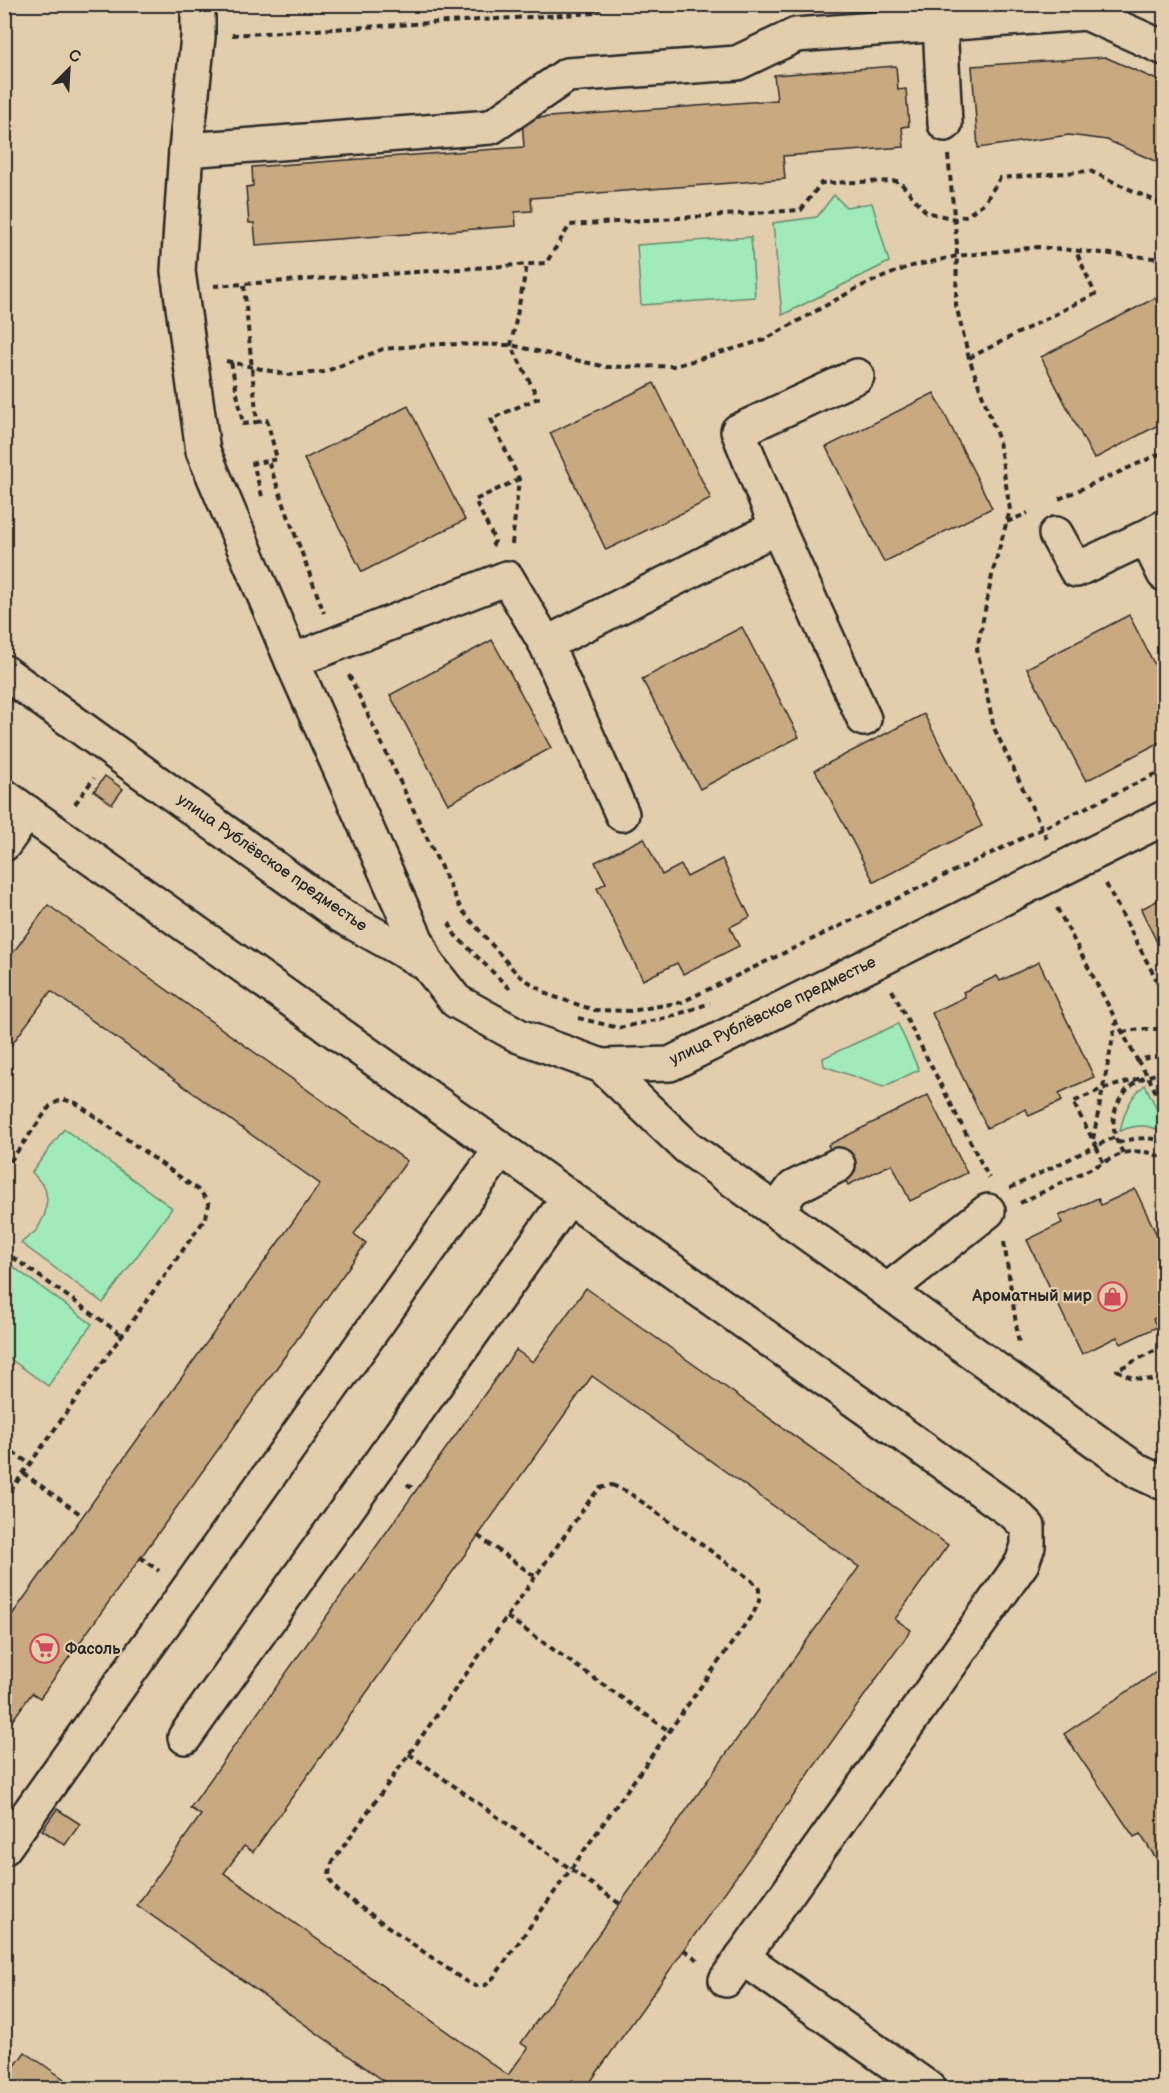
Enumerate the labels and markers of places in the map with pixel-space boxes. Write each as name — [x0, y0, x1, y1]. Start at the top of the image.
shop icon: Ароматный мир — [1097, 1280, 1129, 1312]
place label: Ароматный мир — [971, 1287, 1093, 1306]
supermarket icon: Фасоль — [28, 1633, 60, 1665]
place label: Фасоль — [65, 1640, 121, 1659]

